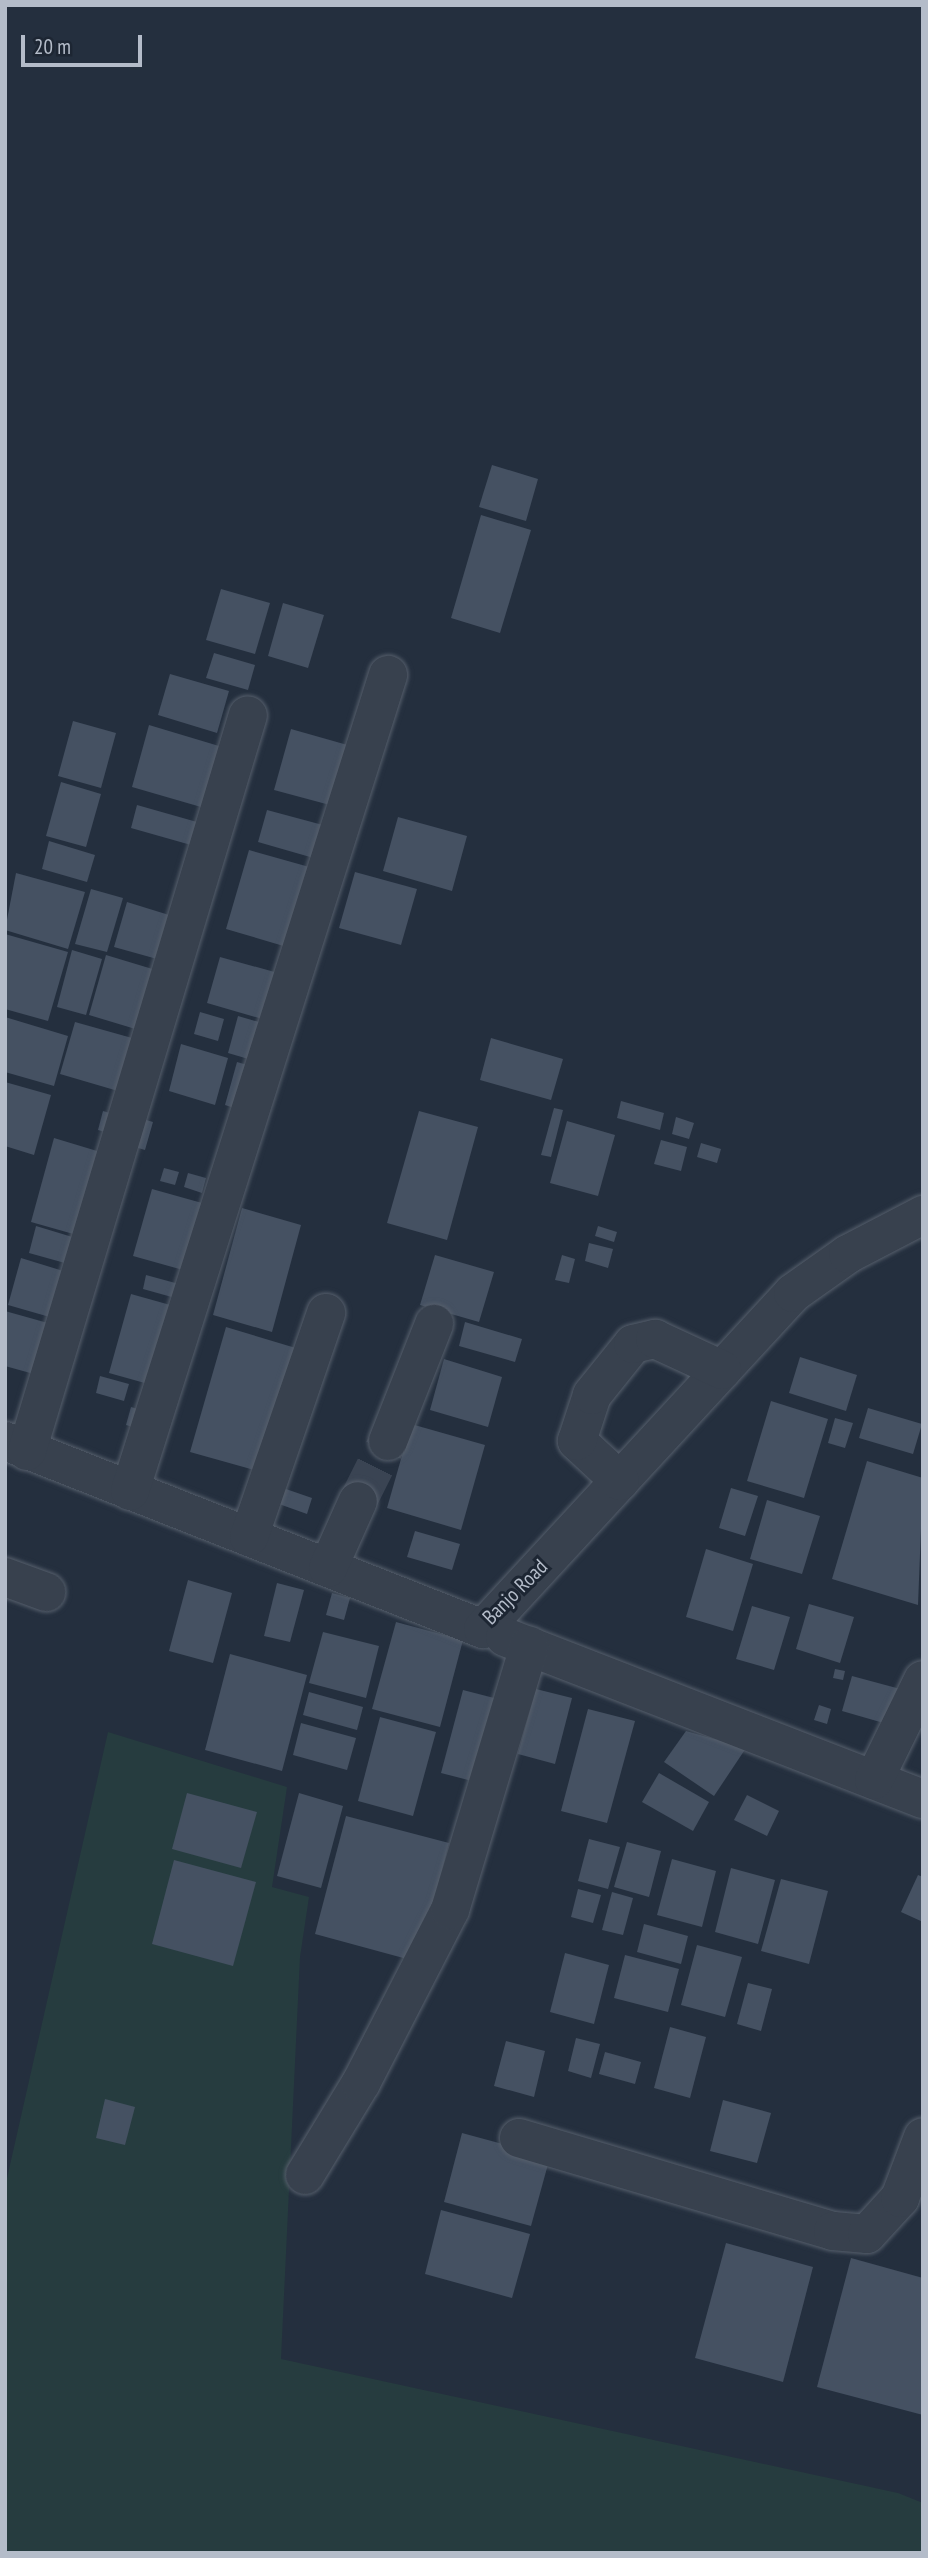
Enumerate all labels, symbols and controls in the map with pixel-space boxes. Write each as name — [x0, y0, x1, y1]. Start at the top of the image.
scale bar — [24, 21, 145, 65]
text: 20 m — [34, 33, 71, 60]
street label: Banjo Road — [477, 1554, 553, 1630]

